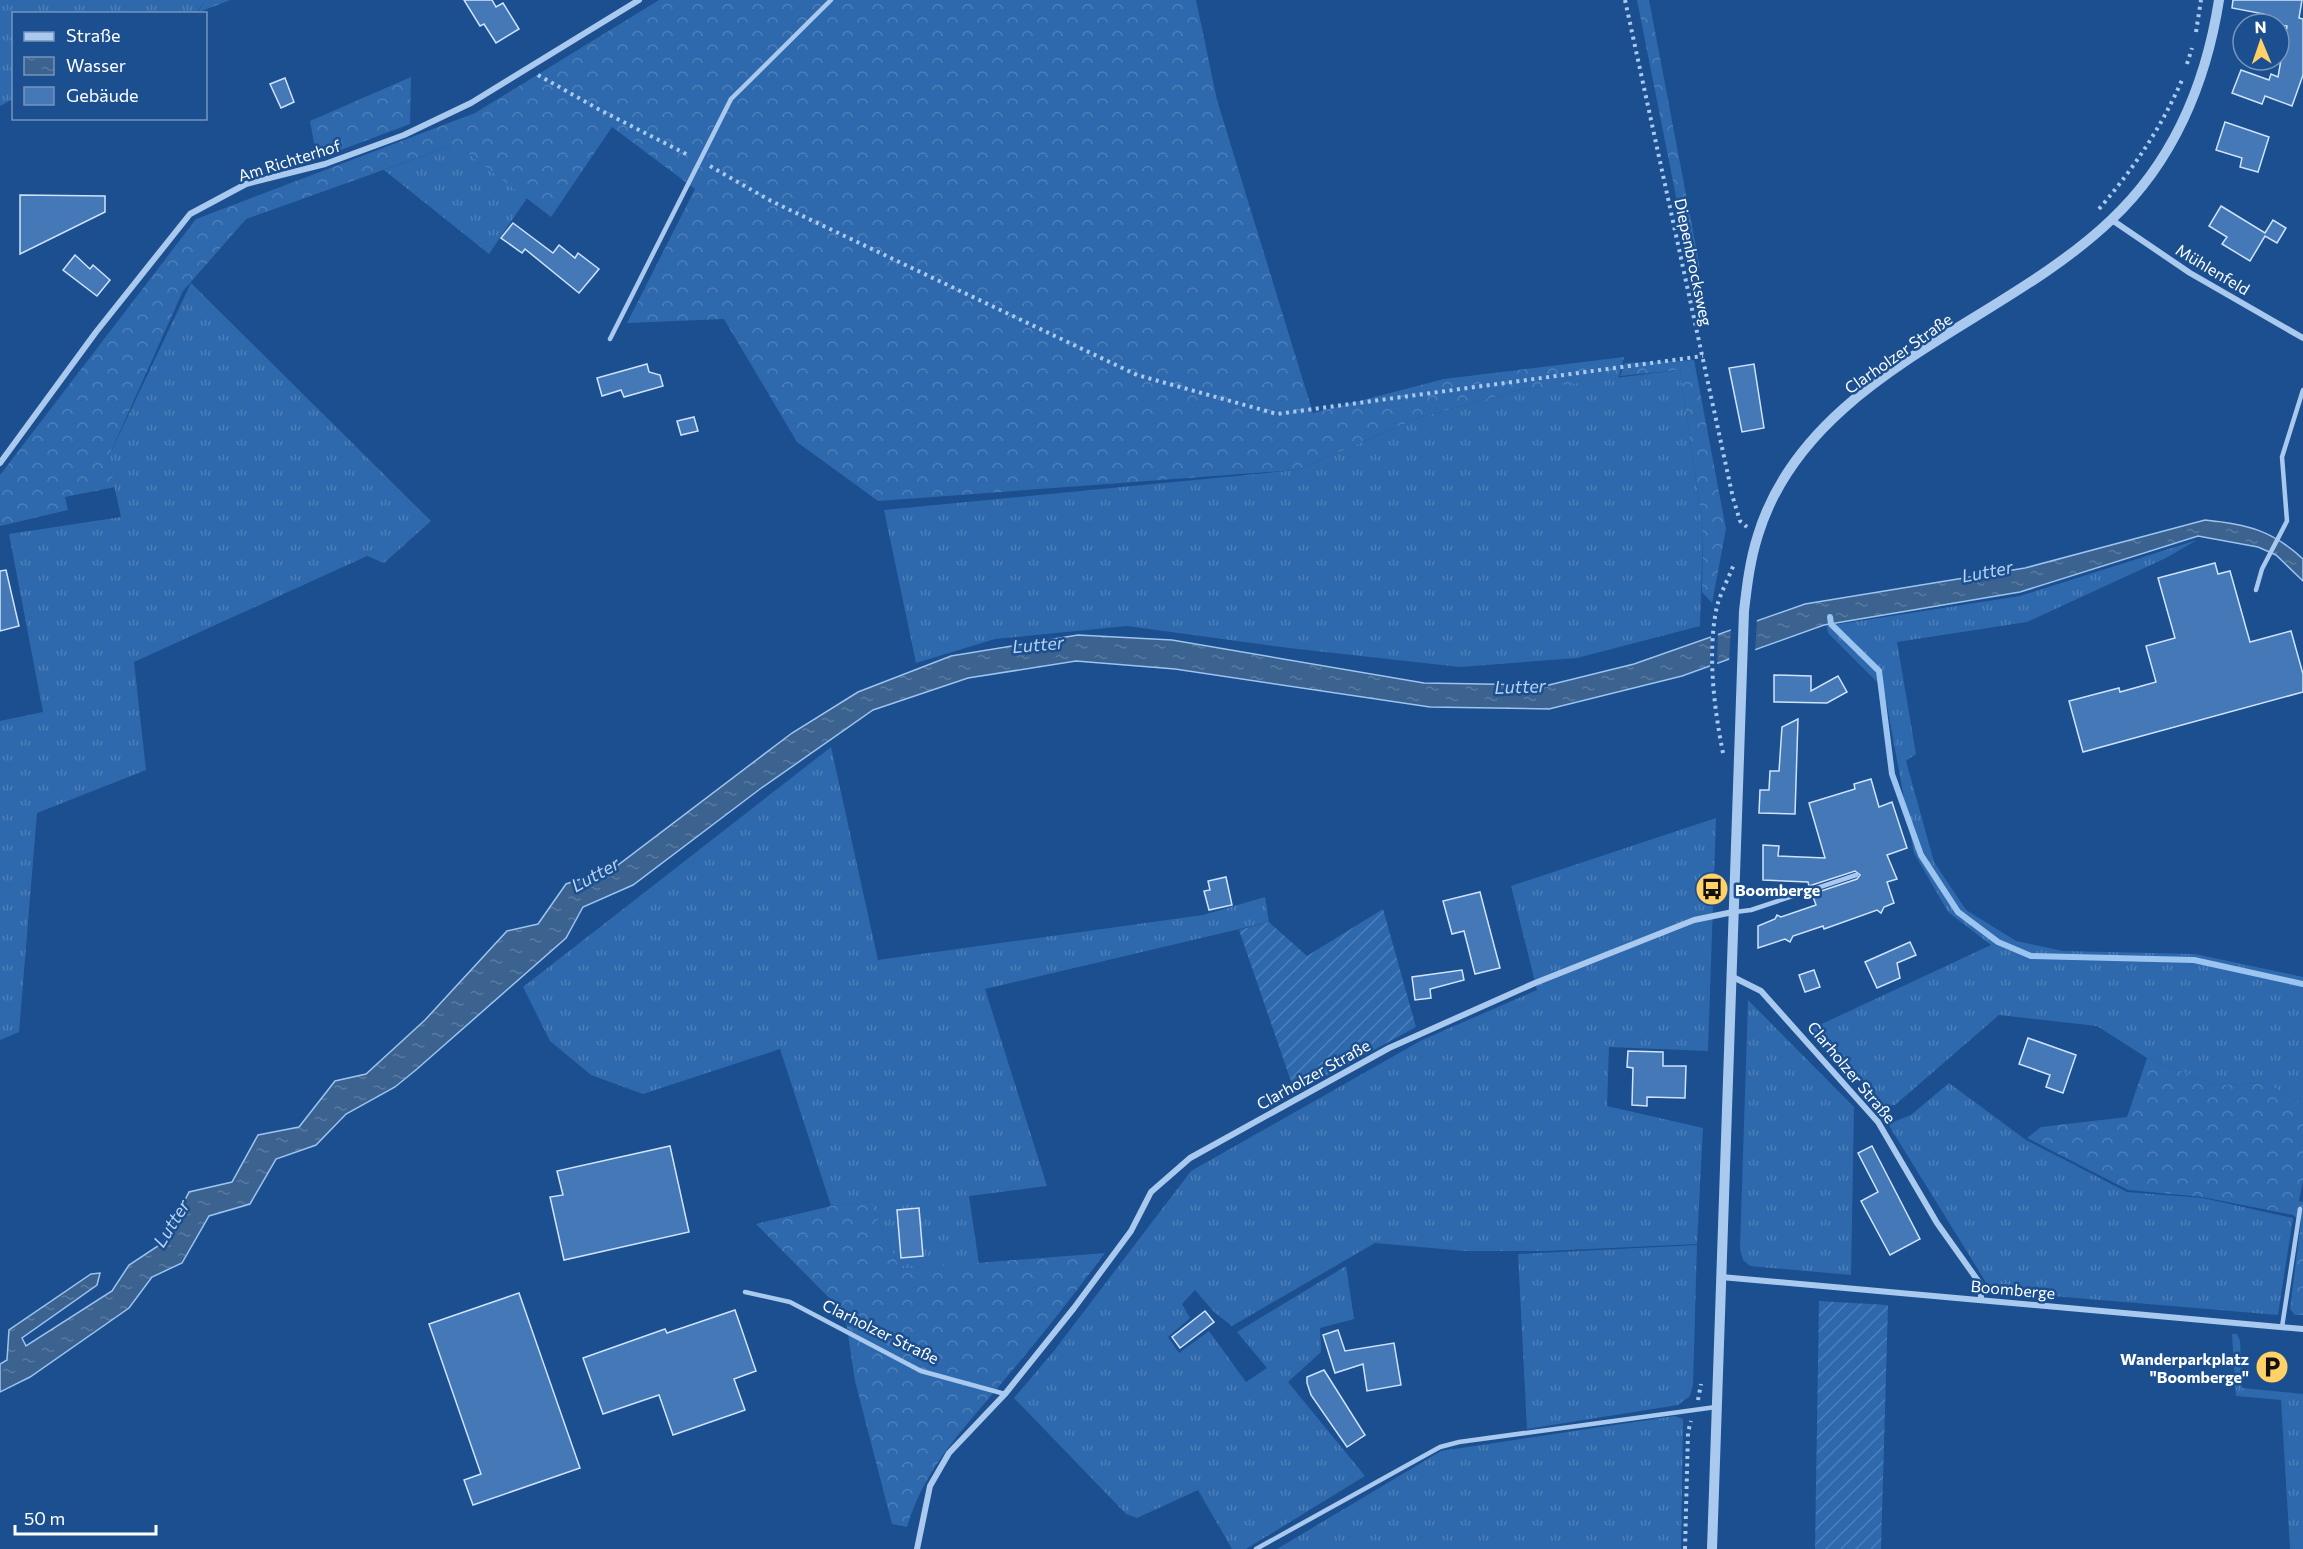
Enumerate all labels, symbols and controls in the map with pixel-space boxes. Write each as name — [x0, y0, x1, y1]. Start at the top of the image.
legend — [12, 12, 207, 120]
north arrow — [2231, 12, 2291, 72]
text: N — [2254, 17, 2267, 36]
text: Straße — [66, 24, 121, 46]
text: Wasser — [66, 54, 126, 76]
text: Gebäude — [66, 84, 139, 106]
street label: Am Richterhof — [235, 135, 343, 185]
street label: Diepenbrocksweg — [1671, 196, 1717, 328]
street label: Mühlenfeld — [2173, 240, 2253, 298]
street label: Clarholzer Straße — [1841, 309, 1955, 397]
water label: Lutter — [1960, 555, 2015, 587]
water label: Lutter — [1011, 631, 1065, 657]
water label: Lutter — [1494, 674, 1547, 698]
water label: Lutter — [567, 851, 624, 896]
bus stop icon: Boomberge — [1694, 871, 1730, 907]
place label: Boomberge — [1735, 880, 1820, 899]
street label: Clarholzer Straße — [1804, 1017, 1900, 1127]
street label: Clarholzer Straße — [1253, 1035, 1373, 1113]
water label: Lutter — [148, 1195, 194, 1251]
street label: Boomberge — [1970, 1276, 2056, 1302]
street label: Clarholzer Straße — [820, 1295, 942, 1367]
place label: Wanderparkplatz "Boomberge" — [2120, 1349, 2249, 1386]
parking icon: Wanderparkplatz "Boomberge" — [2254, 1349, 2290, 1385]
scale bar — [15, 1498, 156, 1536]
text: 50 m — [24, 1507, 65, 1529]

